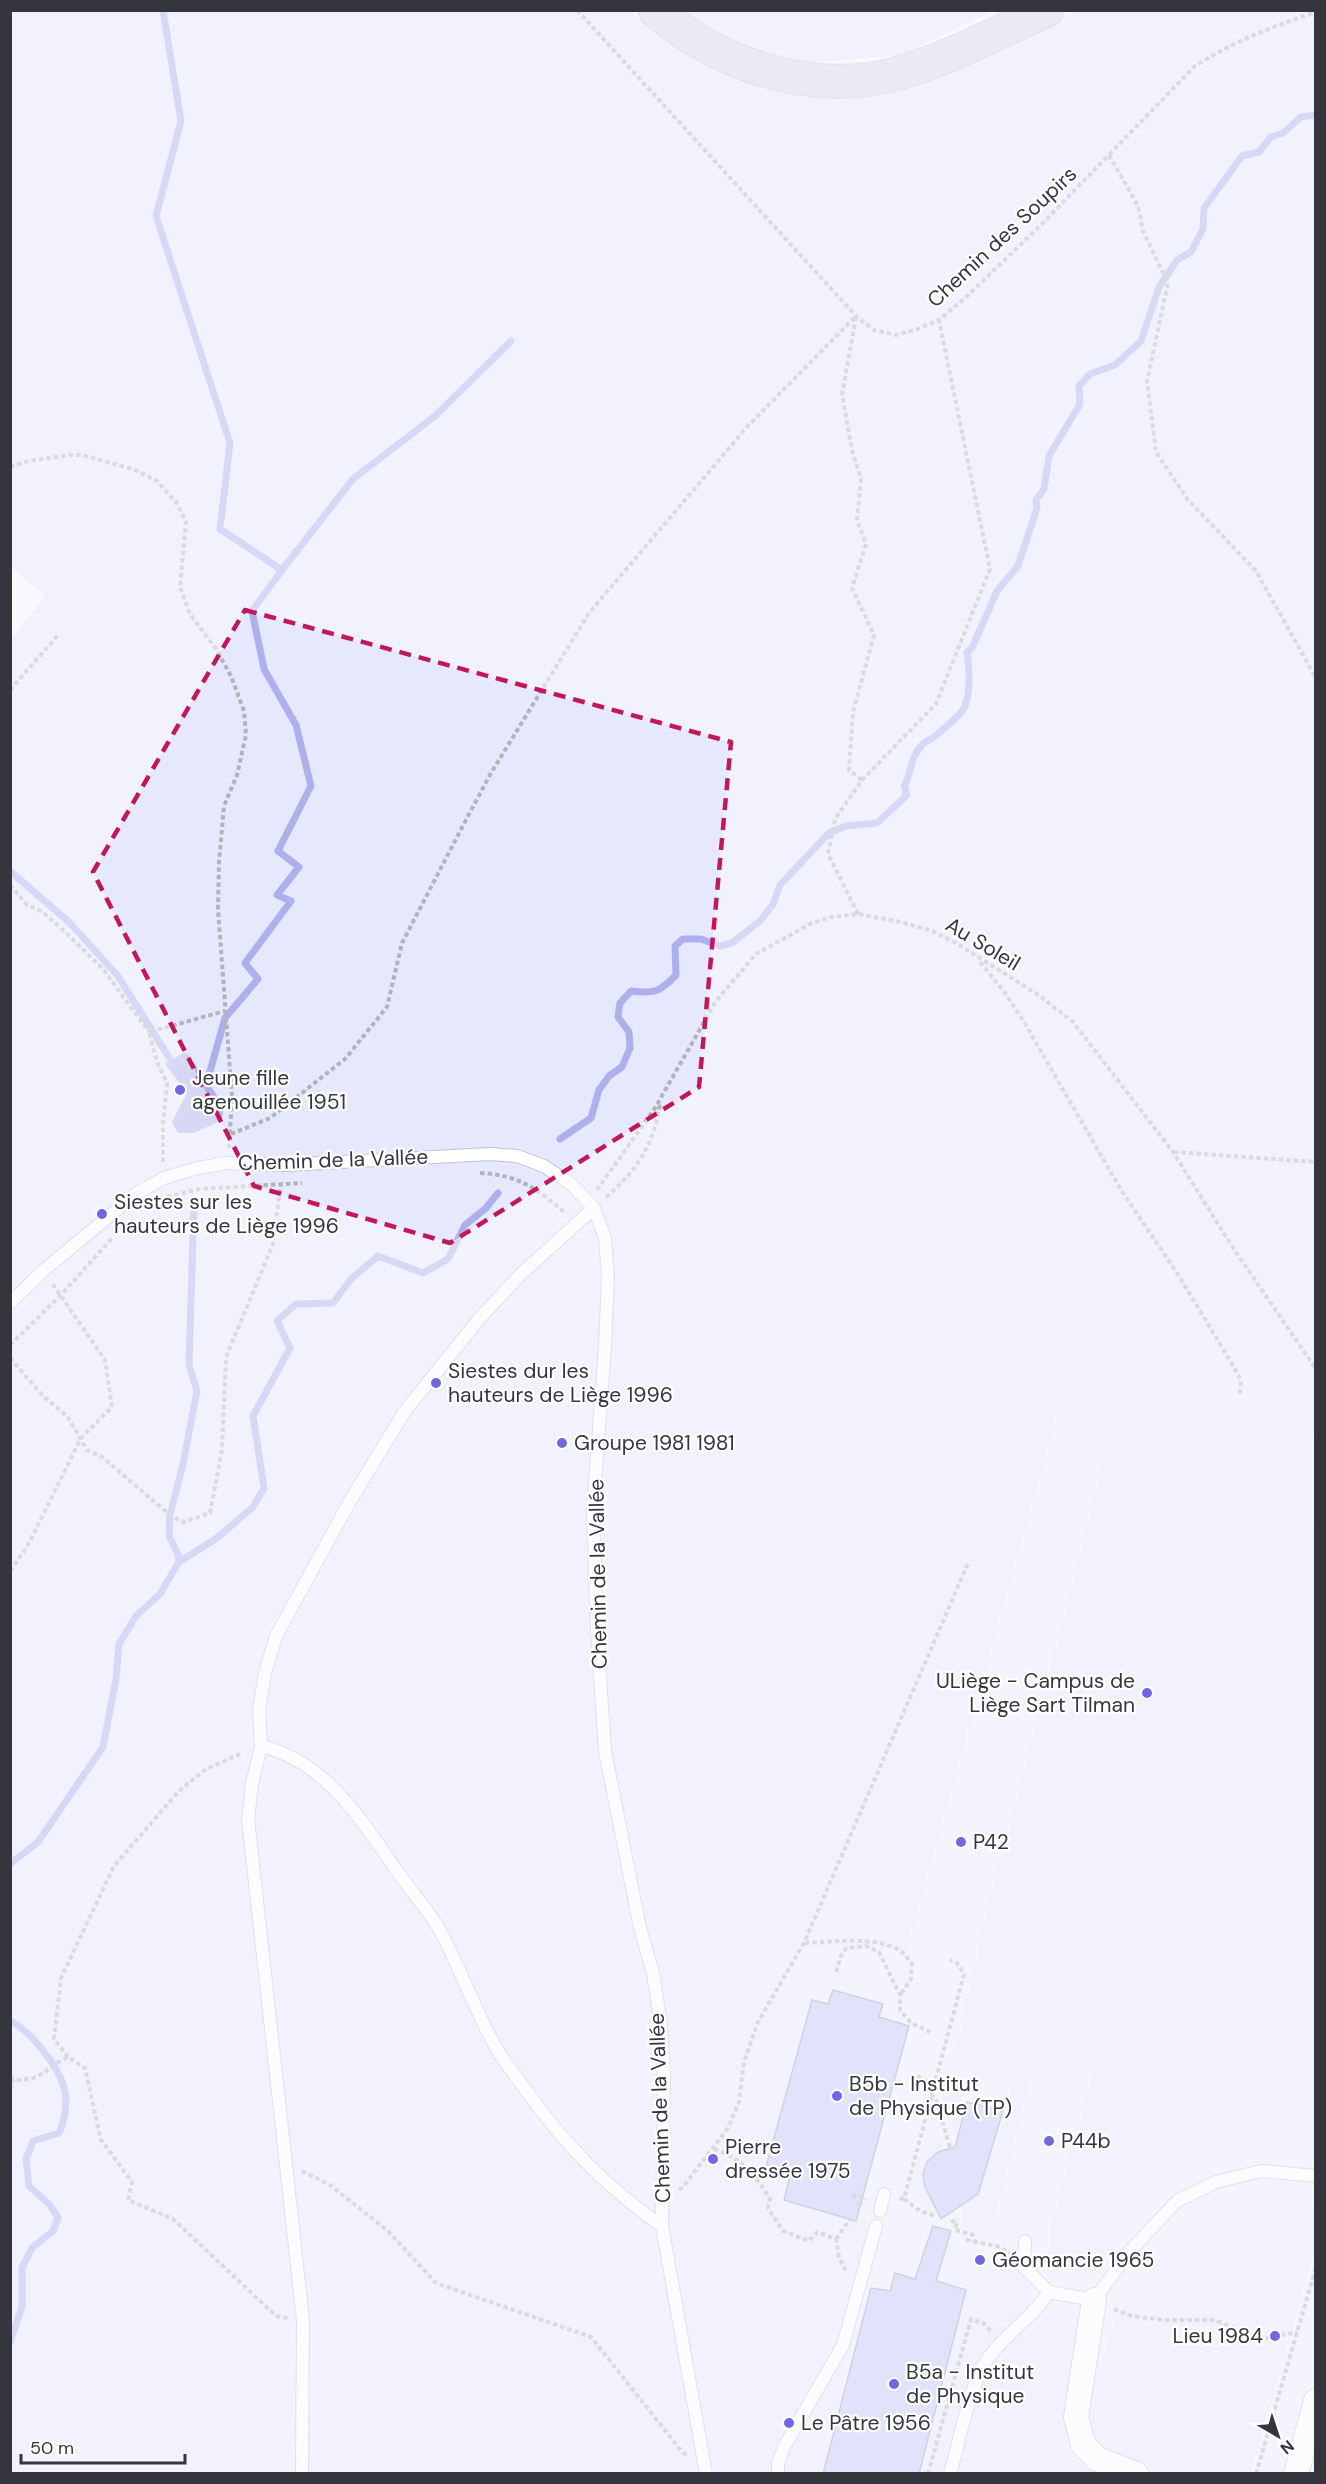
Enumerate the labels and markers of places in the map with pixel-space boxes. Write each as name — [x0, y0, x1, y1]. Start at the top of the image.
place label: Jeune fille agenouillée 1951 — [192, 1064, 346, 1116]
marker: Jeune fille agenouillée 1951 — [173, 1083, 187, 1097]
place label: Siestes sur les hauteurs de Liège 1996 — [114, 1188, 339, 1240]
marker: Siestes sur les hauteurs de Liège 1996 — [95, 1207, 109, 1221]
place label: Siestes dur les hauteurs de Liège 1996 — [448, 1357, 673, 1409]
marker: Siestes dur les hauteurs de Liège 1996 — [429, 1376, 443, 1390]
place label: Groupe 1981 1981 — [574, 1429, 735, 1457]
marker: Groupe 1981 1981 — [555, 1436, 569, 1450]
place label: ULiège - Campus de Liège Sart Tilman — [936, 1667, 1135, 1719]
marker: ULiège - Campus de Liège Sart Tilman — [1140, 1686, 1154, 1700]
place label: P42 — [973, 1828, 1009, 1856]
marker: P42 — [954, 1835, 968, 1849]
place label: B5b - Institut de Physique (TP) — [849, 2070, 1012, 2122]
marker: B5b - Institut de Physique (TP) — [830, 2089, 844, 2103]
place label: P44b — [1061, 2127, 1111, 2155]
place label: Pierre dressée 1975 — [725, 2133, 851, 2185]
marker: P44b — [1042, 2134, 1056, 2148]
marker: Pierre dressée 1975 — [706, 2152, 720, 2166]
place label: Géomancie 1965 — [992, 2246, 1154, 2274]
marker: Géomancie 1965 — [973, 2253, 987, 2267]
place label: Lieu 1984 — [1172, 2322, 1263, 2350]
marker: Lieu 1984 — [1268, 2329, 1282, 2343]
place label: B5a - Institut de Physique — [906, 2358, 1034, 2410]
marker: B5a - Institut de Physique — [887, 2377, 901, 2391]
place label: Le Pâtre 1956 — [801, 2409, 931, 2437]
marker: Le Pâtre 1956 — [782, 2416, 796, 2430]

